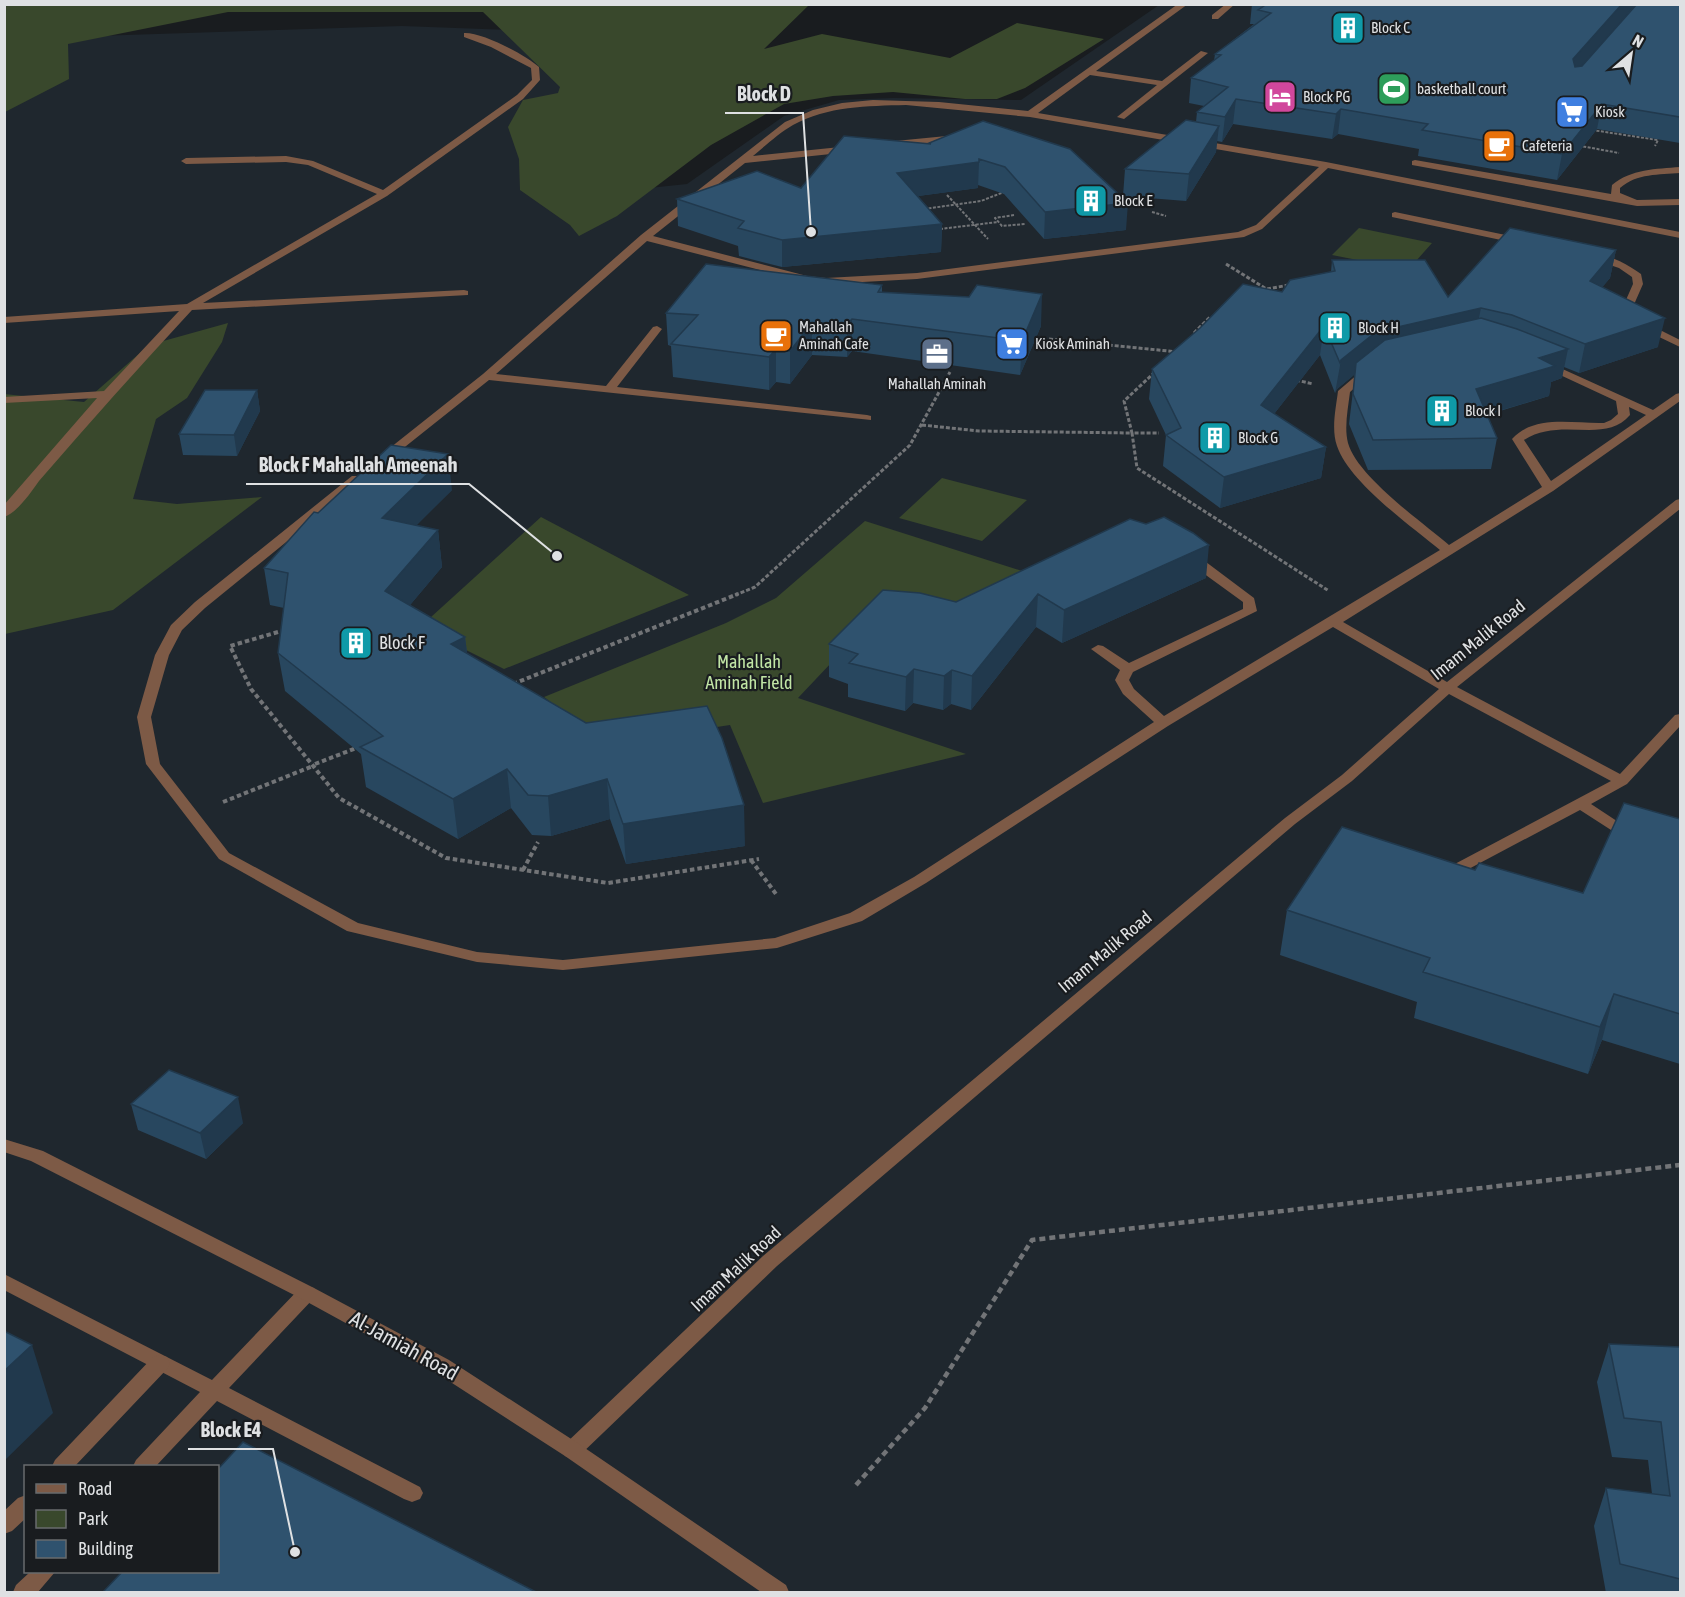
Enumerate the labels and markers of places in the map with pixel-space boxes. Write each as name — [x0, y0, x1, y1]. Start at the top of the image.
building icon: Block C — [1330, 10, 1366, 46]
place label: Block C — [1371, 19, 1410, 36]
sports icon: basketball court — [1376, 71, 1412, 107]
callout: Block D — [725, 75, 803, 113]
hotel icon: Block PG — [1262, 79, 1298, 115]
place label: basketball court — [1417, 80, 1506, 97]
place label: Block PG — [1303, 88, 1351, 105]
supermarket icon: Kiosk — [1554, 94, 1590, 130]
place label: Kiosk — [1595, 103, 1625, 120]
cafe icon: Cafeteria — [1481, 128, 1517, 164]
place label: Cafeteria — [1522, 137, 1573, 154]
building icon: Block E — [1073, 183, 1109, 219]
place label: Block E — [1114, 192, 1153, 209]
building icon: Block H — [1317, 310, 1353, 346]
cafe icon: Mahallah Aminah Cafe — [758, 318, 794, 354]
place label: Mahallah Aminah Cafe — [799, 318, 869, 352]
place label: Block H — [1358, 319, 1399, 336]
supermarket icon: Kiosk Aminah — [994, 326, 1030, 362]
place label: Kiosk Aminah — [1035, 335, 1110, 352]
office icon: Mahallah Aminah — [919, 336, 955, 372]
place label: Mahallah Aminah — [888, 375, 986, 392]
building icon: Block I — [1424, 393, 1460, 429]
place label: Block I — [1465, 402, 1501, 419]
building icon: Block G — [1197, 420, 1233, 456]
place label: Block G — [1238, 429, 1278, 446]
callout: Block F Mahallah Ameenah — [246, 446, 469, 484]
building icon: Block F — [338, 625, 374, 661]
place label: Block F — [379, 632, 426, 653]
callout: Block E4 — [188, 1411, 273, 1449]

